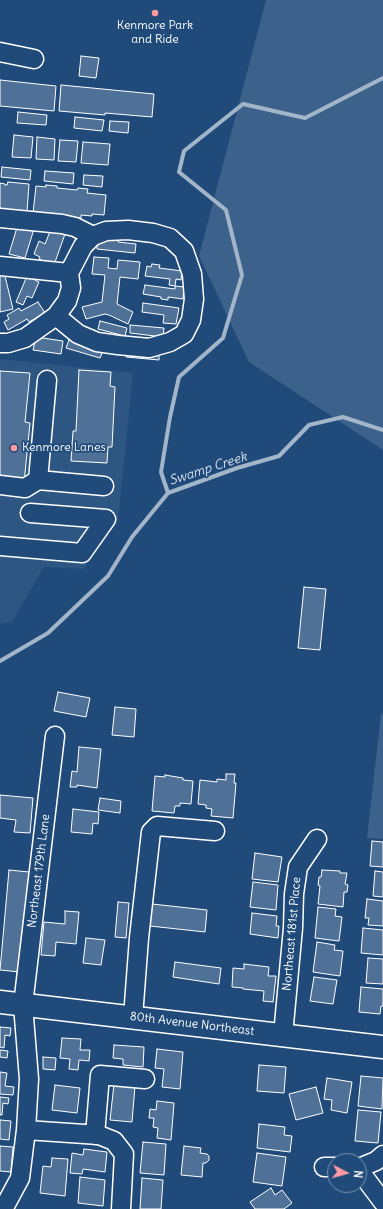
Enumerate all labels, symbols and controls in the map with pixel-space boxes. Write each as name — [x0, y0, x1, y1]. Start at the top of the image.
marker: Kenmore Park and Ride — [150, 8, 160, 18]
place label: Kenmore Park and Ride — [117, 19, 193, 47]
place label: Kenmore Lanes — [22, 441, 106, 455]
marker: Kenmore Lanes — [9, 443, 19, 453]
water label: Swamp Creek — [167, 449, 249, 489]
street label: Northeast 179th Lane — [25, 813, 53, 929]
street label: Northeast 181st Place — [280, 876, 304, 992]
street label: 80th Avenue Northeast — [129, 1009, 255, 1039]
north arrow — [327, 1153, 367, 1193]
text: N — [351, 1170, 365, 1179]

